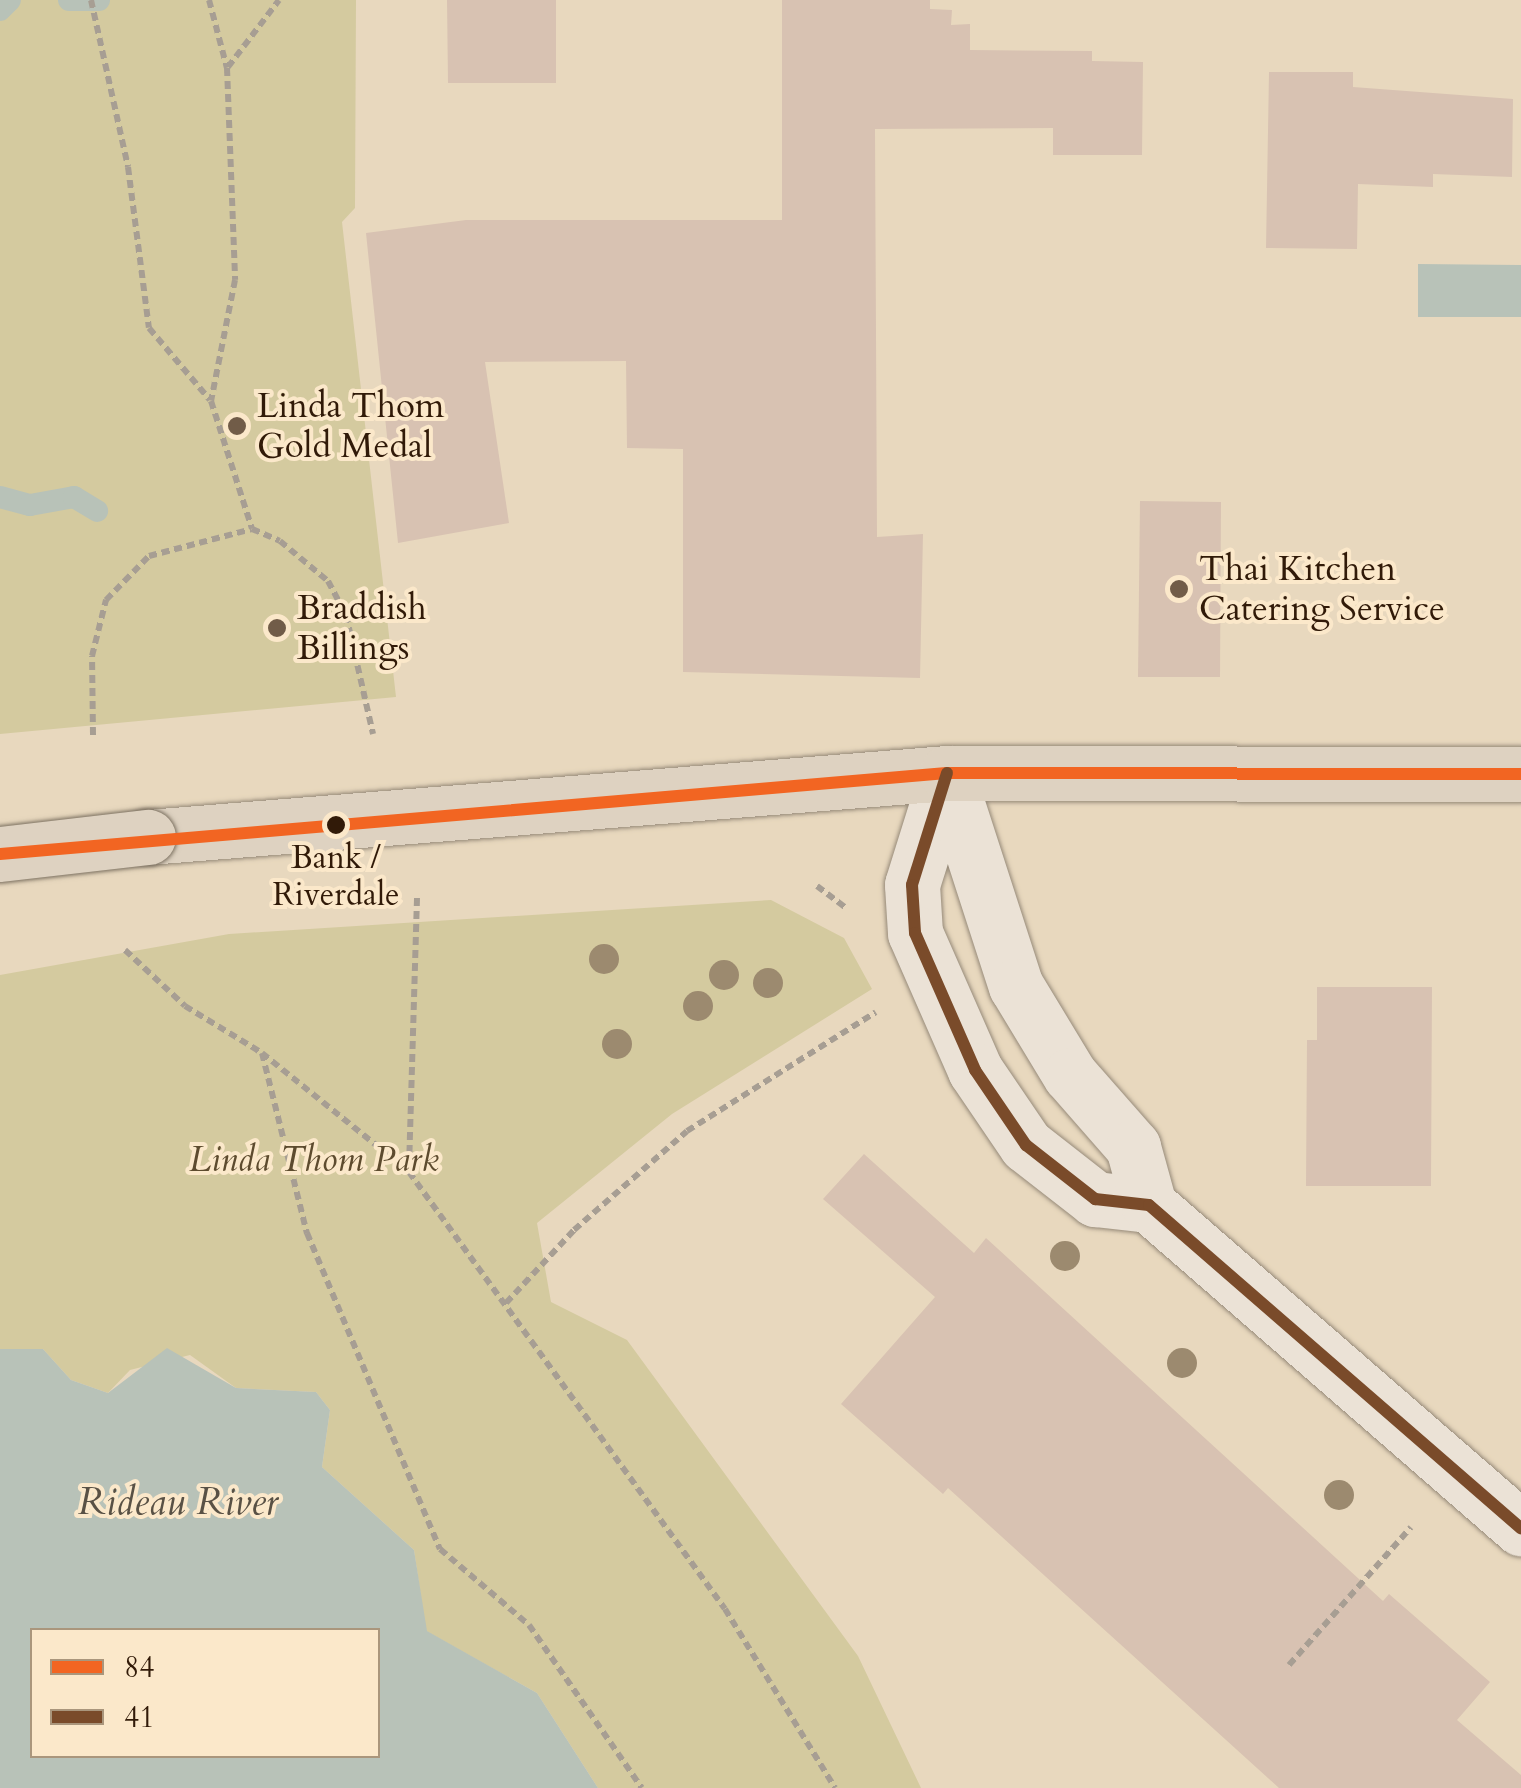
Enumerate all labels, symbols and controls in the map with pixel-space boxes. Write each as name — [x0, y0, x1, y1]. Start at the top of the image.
place label: Linda Thom Gold Medal — [257, 385, 444, 467]
marker: Linda Thom Gold Medal — [226, 415, 248, 437]
place label: Thai Kitchen Catering Service — [1199, 548, 1445, 630]
marker: Thai Kitchen Catering Service — [1168, 578, 1190, 600]
place label: Braddish Billings — [297, 587, 427, 669]
marker: Braddish Billings — [266, 617, 288, 639]
marker: Bank / Riverdale — [326, 815, 346, 835]
place label: Bank / Riverdale — [272, 840, 400, 915]
park label: Linda Thom Park — [189, 1139, 439, 1181]
water label: Rideau River — [78, 1480, 278, 1526]
legend — [30, 1628, 380, 1758]
text: 84 — [124, 1647, 155, 1688]
text: 41 — [124, 1697, 155, 1738]

